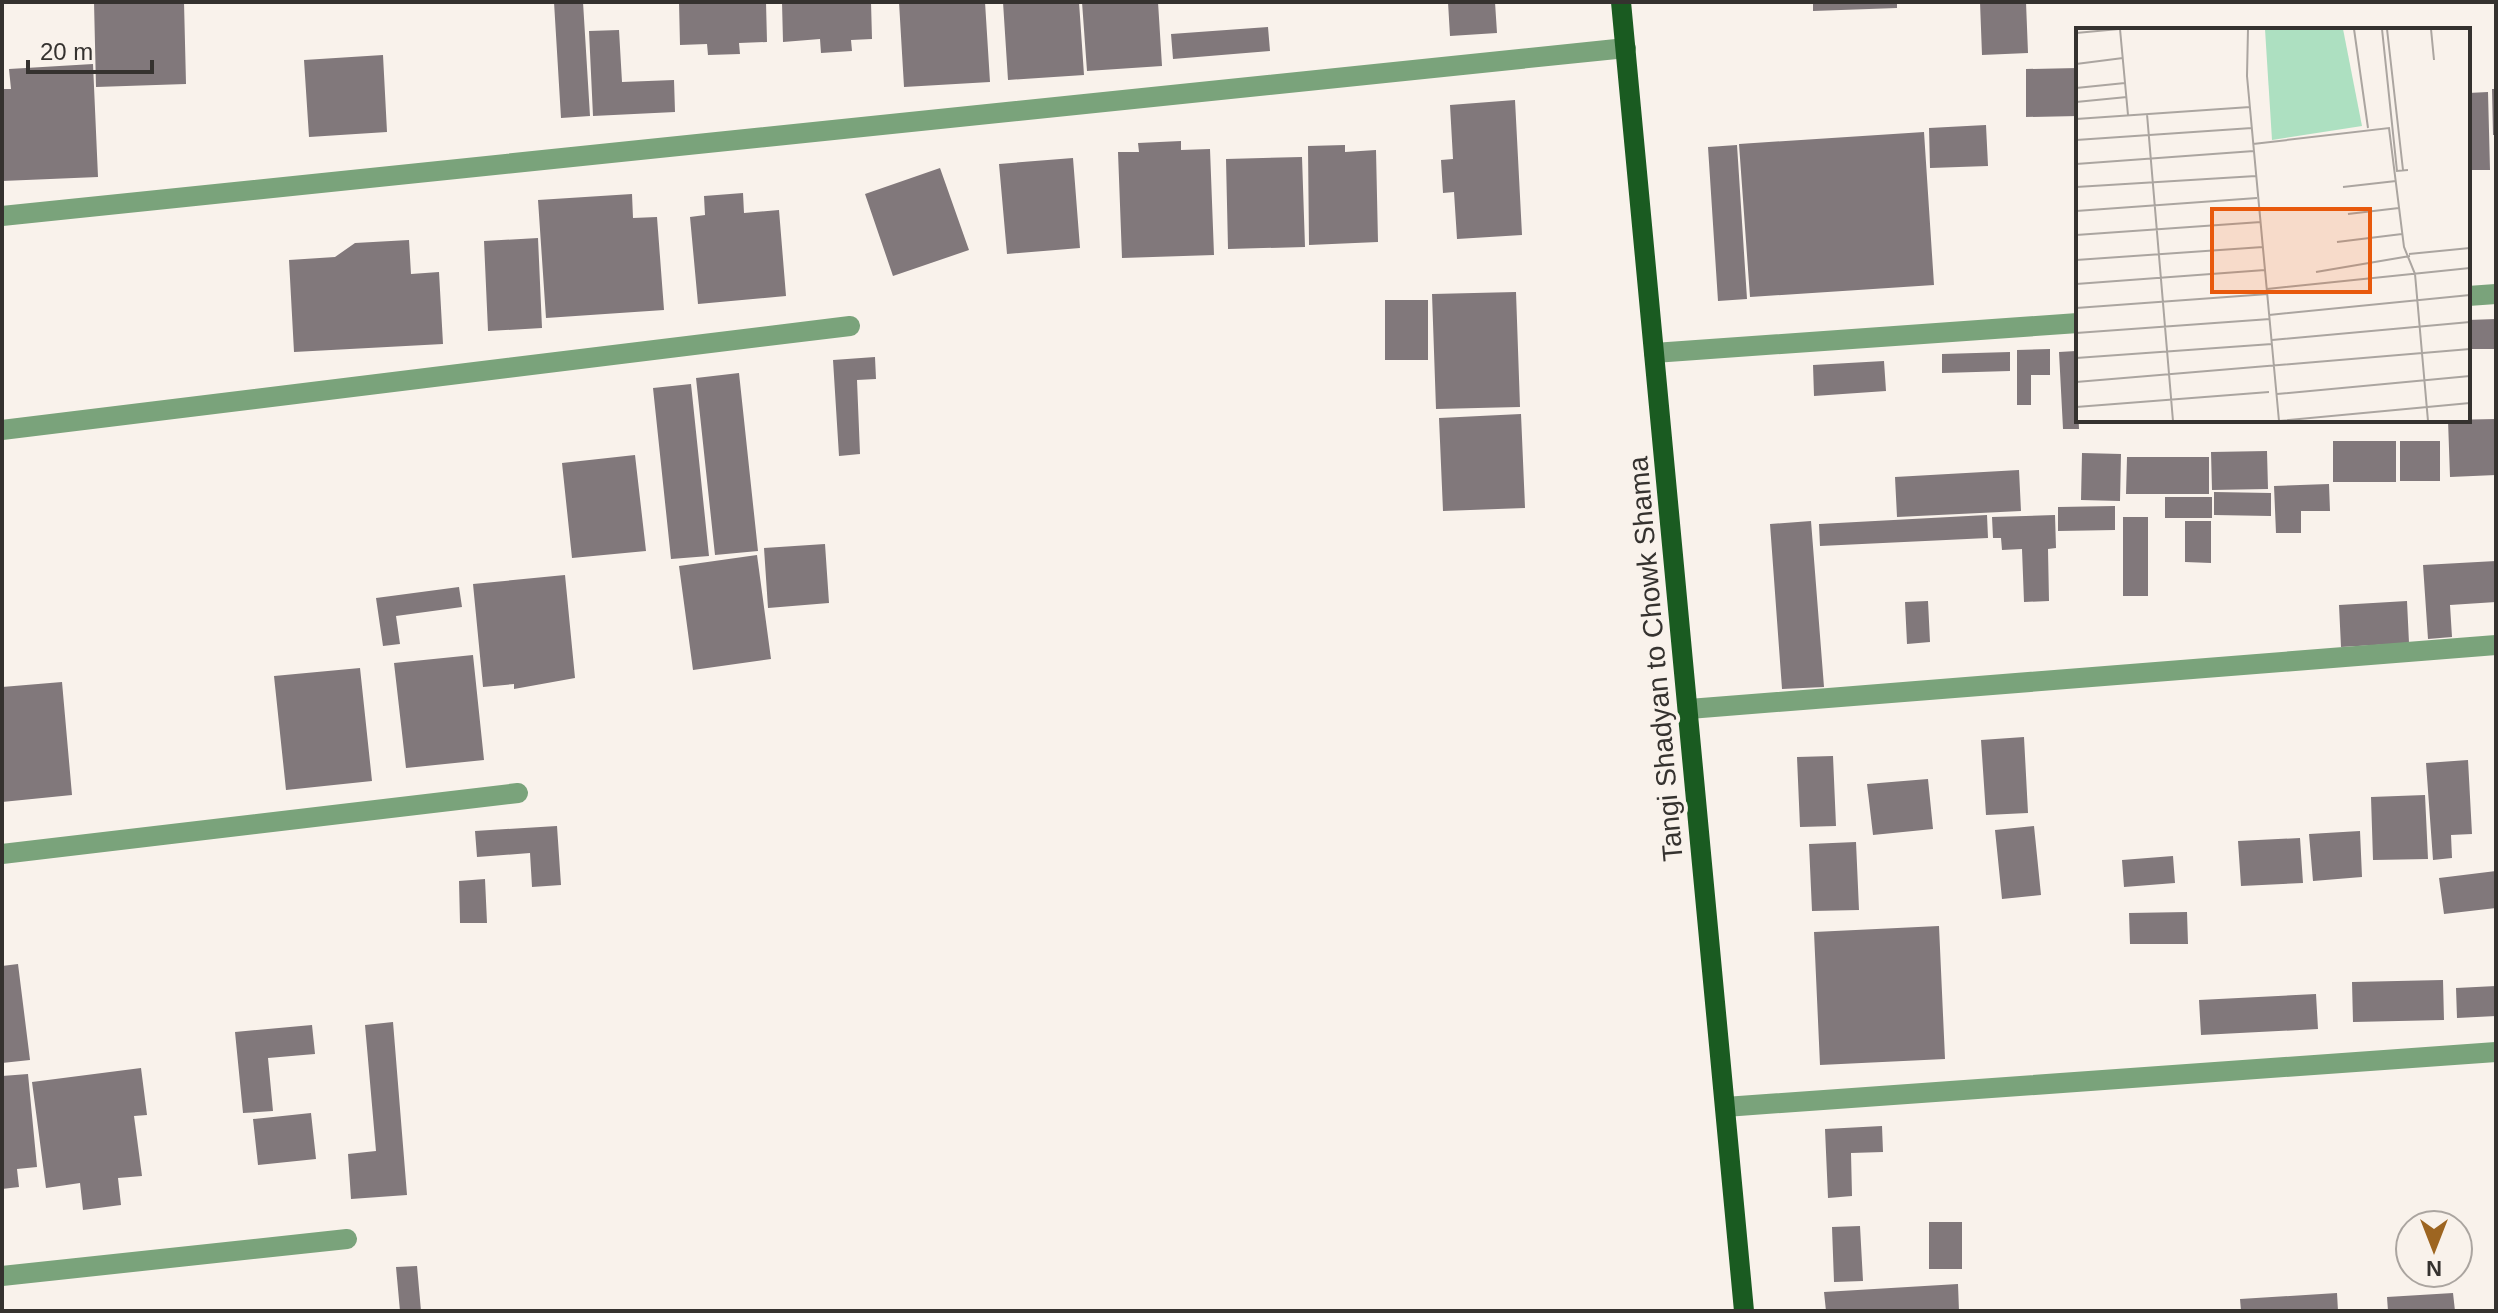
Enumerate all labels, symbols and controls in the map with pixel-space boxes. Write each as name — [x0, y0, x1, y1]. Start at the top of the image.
scale bar — [28, 24, 152, 74]
inset map — [2076, 28, 2470, 422]
text: 20 m — [40, 38, 93, 65]
street label: Tangi Shadyan to Chowk Shama — [1622, 455, 1689, 863]
north arrow — [2394, 1209, 2474, 1289]
text: N — [2426, 1256, 2442, 1281]

